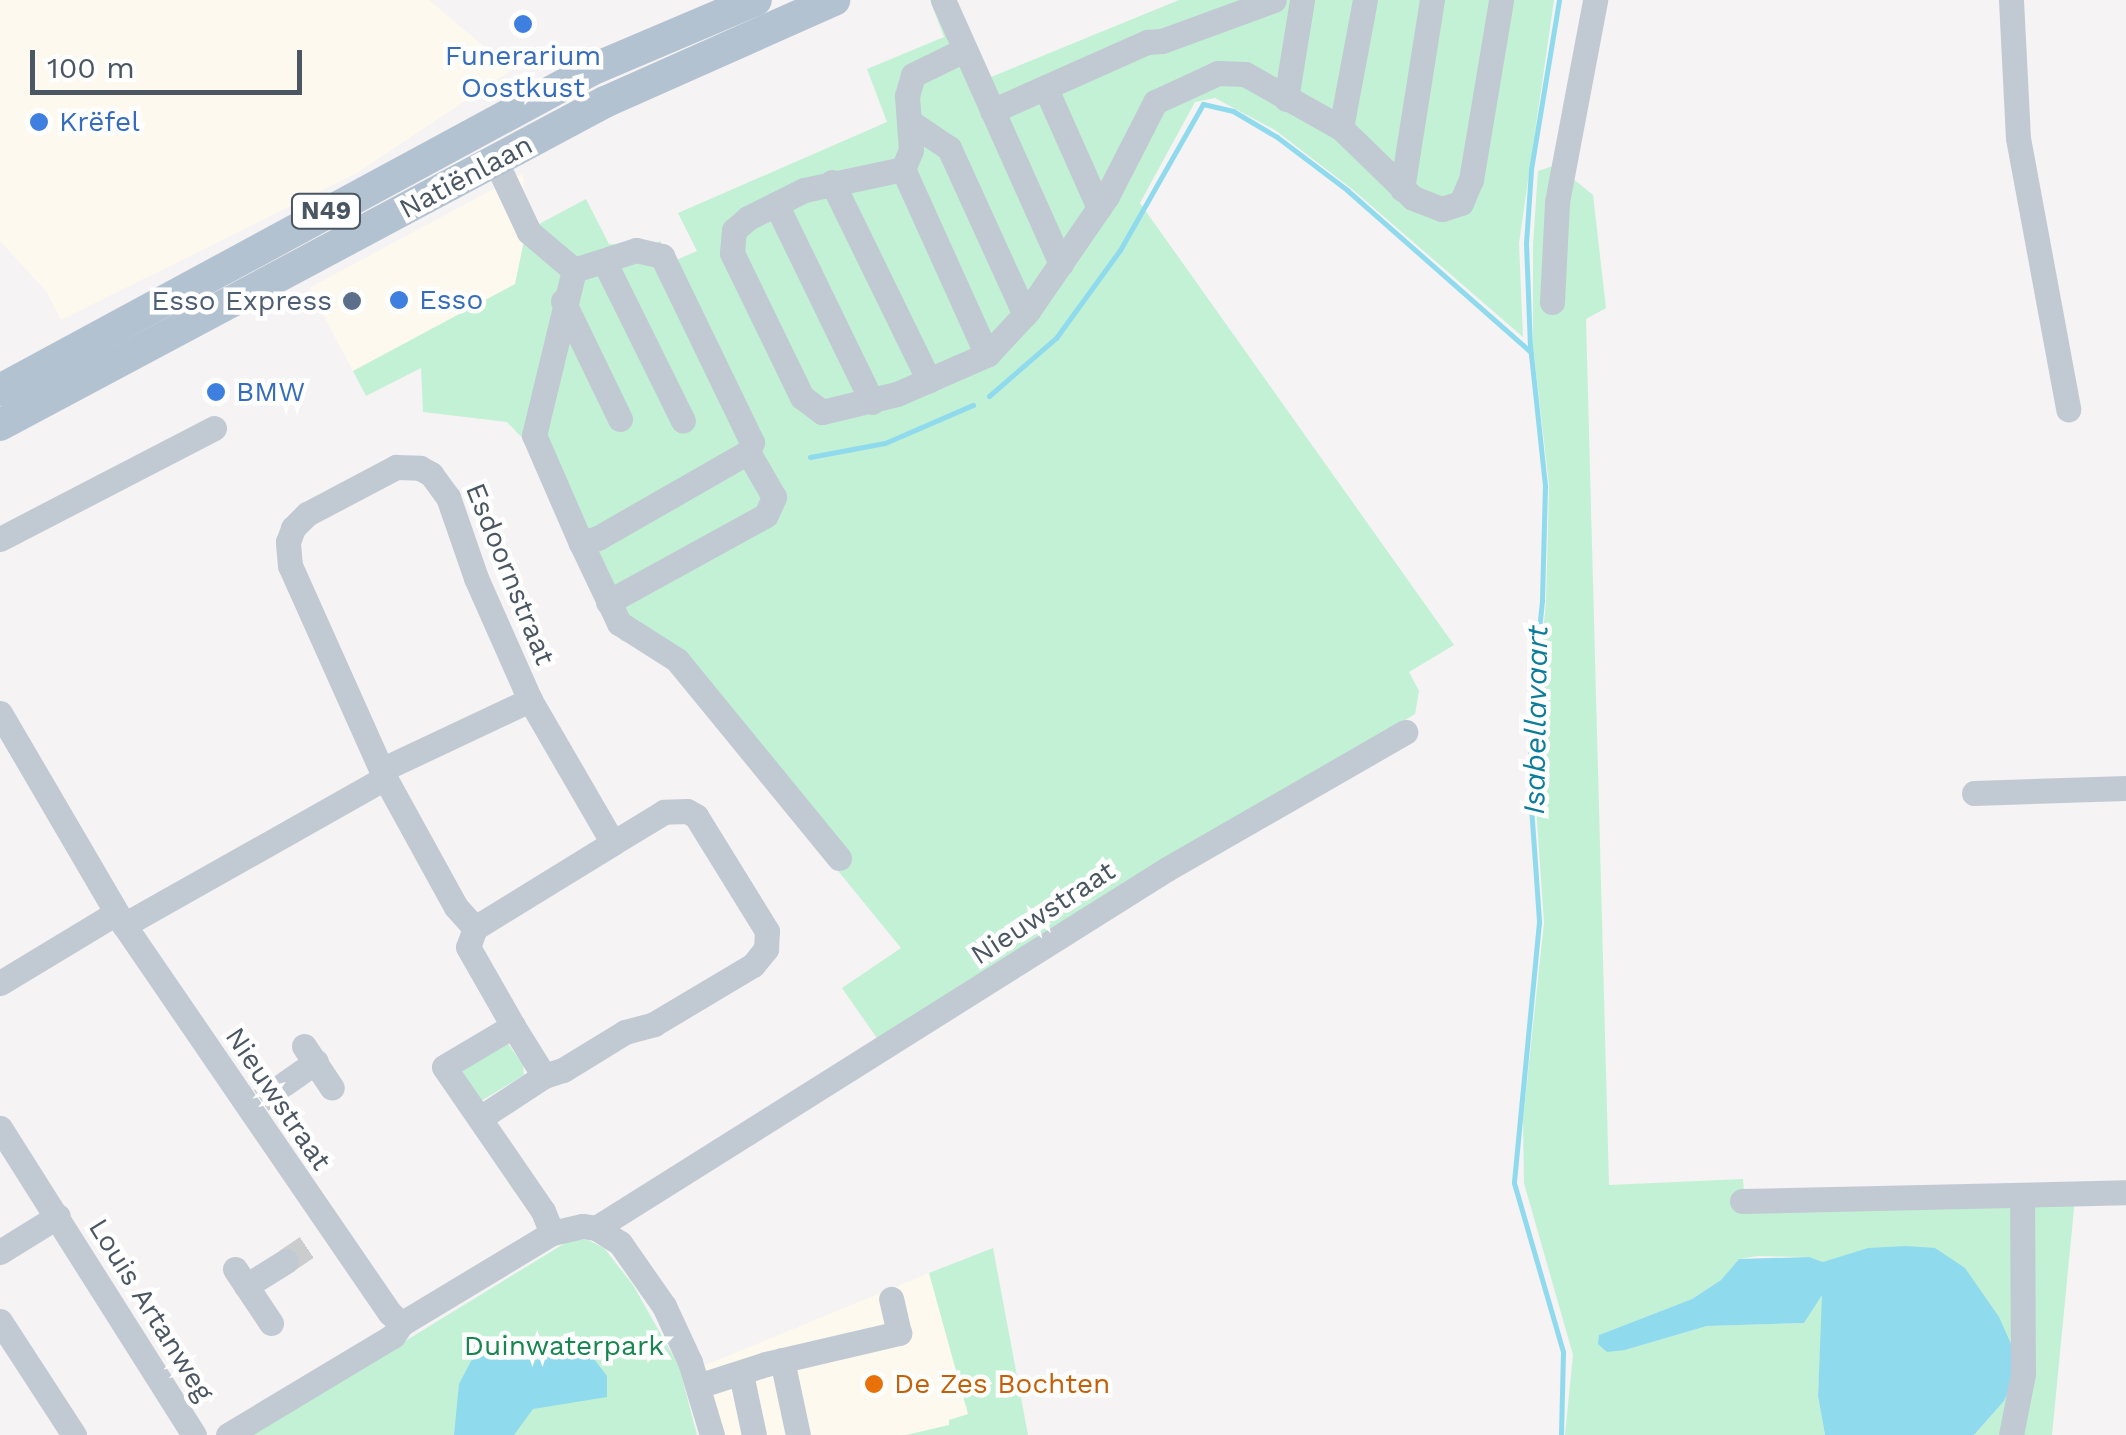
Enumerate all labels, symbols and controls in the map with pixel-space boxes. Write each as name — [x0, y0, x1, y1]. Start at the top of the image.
marker: Funerarium Oostkust — [512, 13, 534, 35]
scale bar — [35, 30, 308, 92]
place label: Funerarium Oostkust — [445, 39, 601, 105]
text: 100 m — [47, 50, 135, 85]
place label: Krëfel — [59, 105, 140, 139]
marker: Krëfel — [28, 111, 50, 133]
street label: Natiënlaan — [394, 128, 538, 226]
road number: N49 — [288, 191, 364, 231]
place label: Esso — [419, 283, 483, 317]
place label: Esso Express — [151, 284, 332, 318]
marker: Esso — [388, 289, 410, 311]
marker: Esso Express — [341, 290, 363, 312]
place label: BMW — [236, 375, 305, 409]
marker: BMW — [205, 381, 227, 403]
street label: Esdoornstraat — [458, 478, 562, 670]
water label: Isabellavaart — [1516, 625, 1556, 815]
street label: Nieuwstraat — [965, 854, 1121, 972]
street label: Nieuwstraat — [218, 1021, 338, 1177]
street label: Louis Artanweg — [81, 1212, 221, 1408]
park label: Duinwaterpark — [464, 1329, 664, 1363]
place label: De Zes Bochten — [894, 1367, 1110, 1401]
marker: De Zes Bochten — [863, 1373, 885, 1395]

